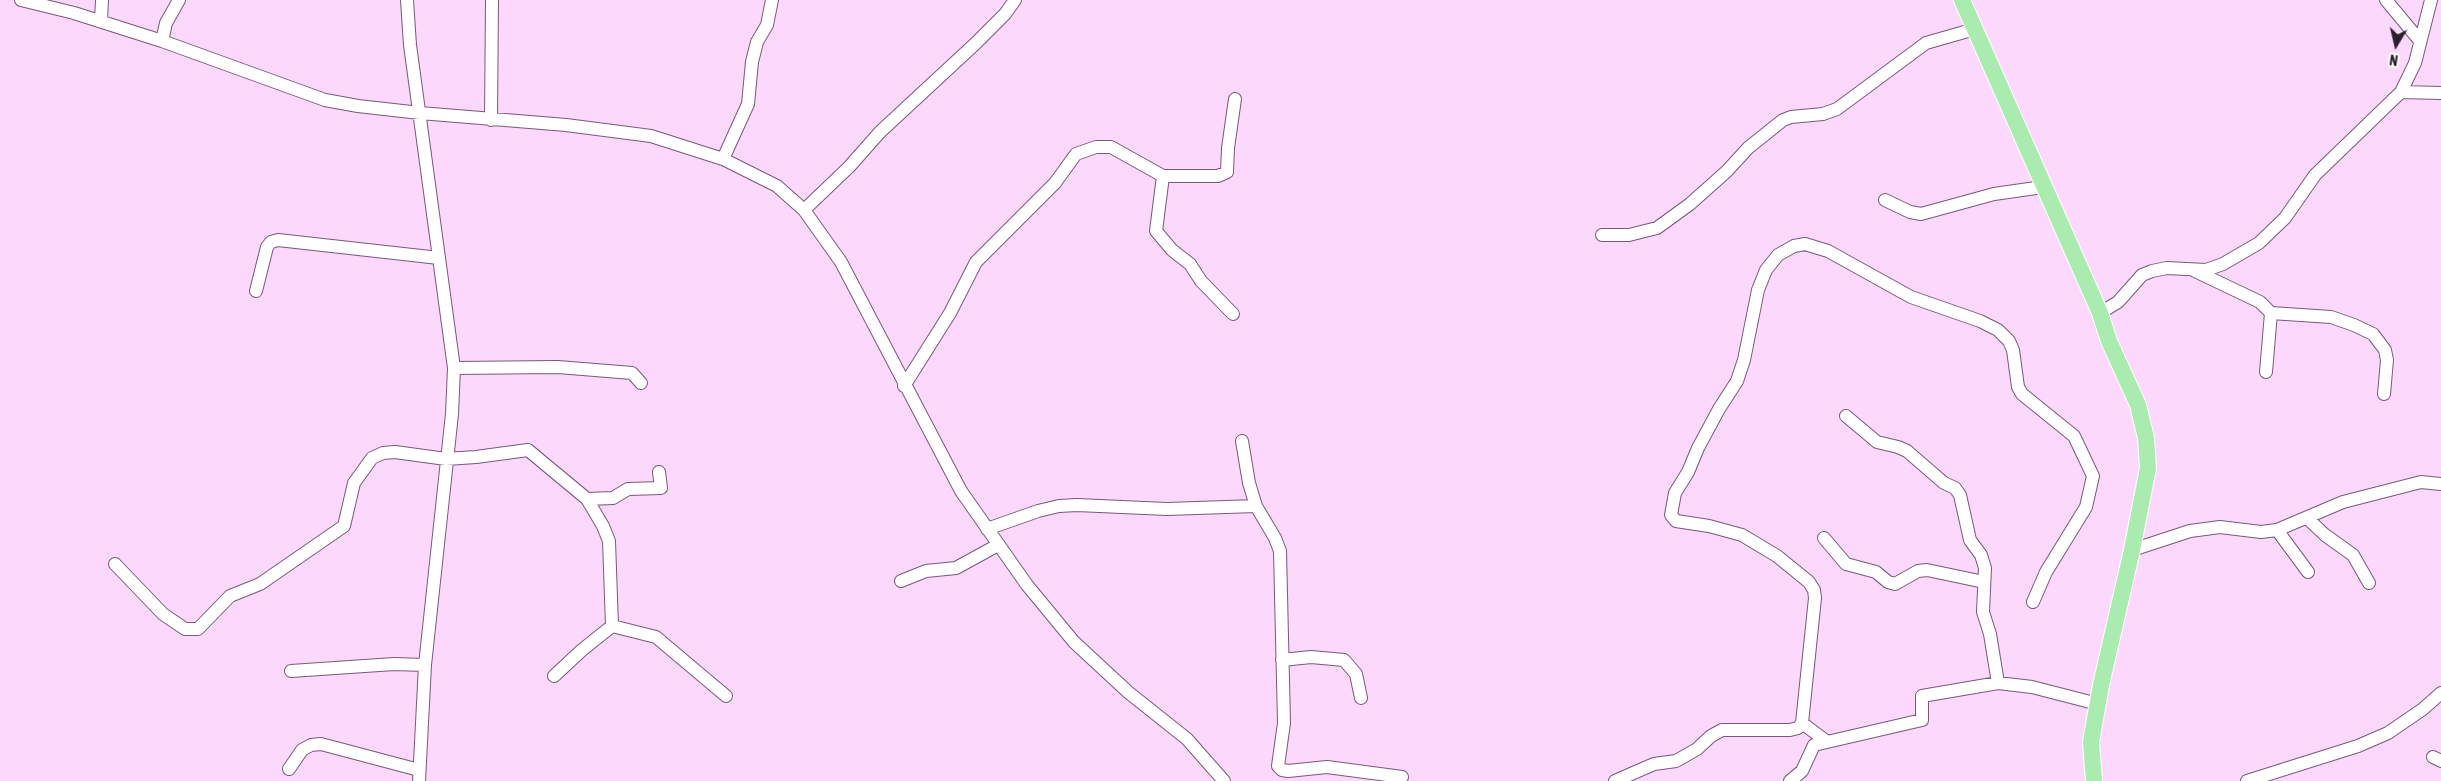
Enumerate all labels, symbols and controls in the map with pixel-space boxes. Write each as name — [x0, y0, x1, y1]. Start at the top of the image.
north arrow — [2371, 20, 2421, 70]
text: N — [2388, 51, 2399, 68]

